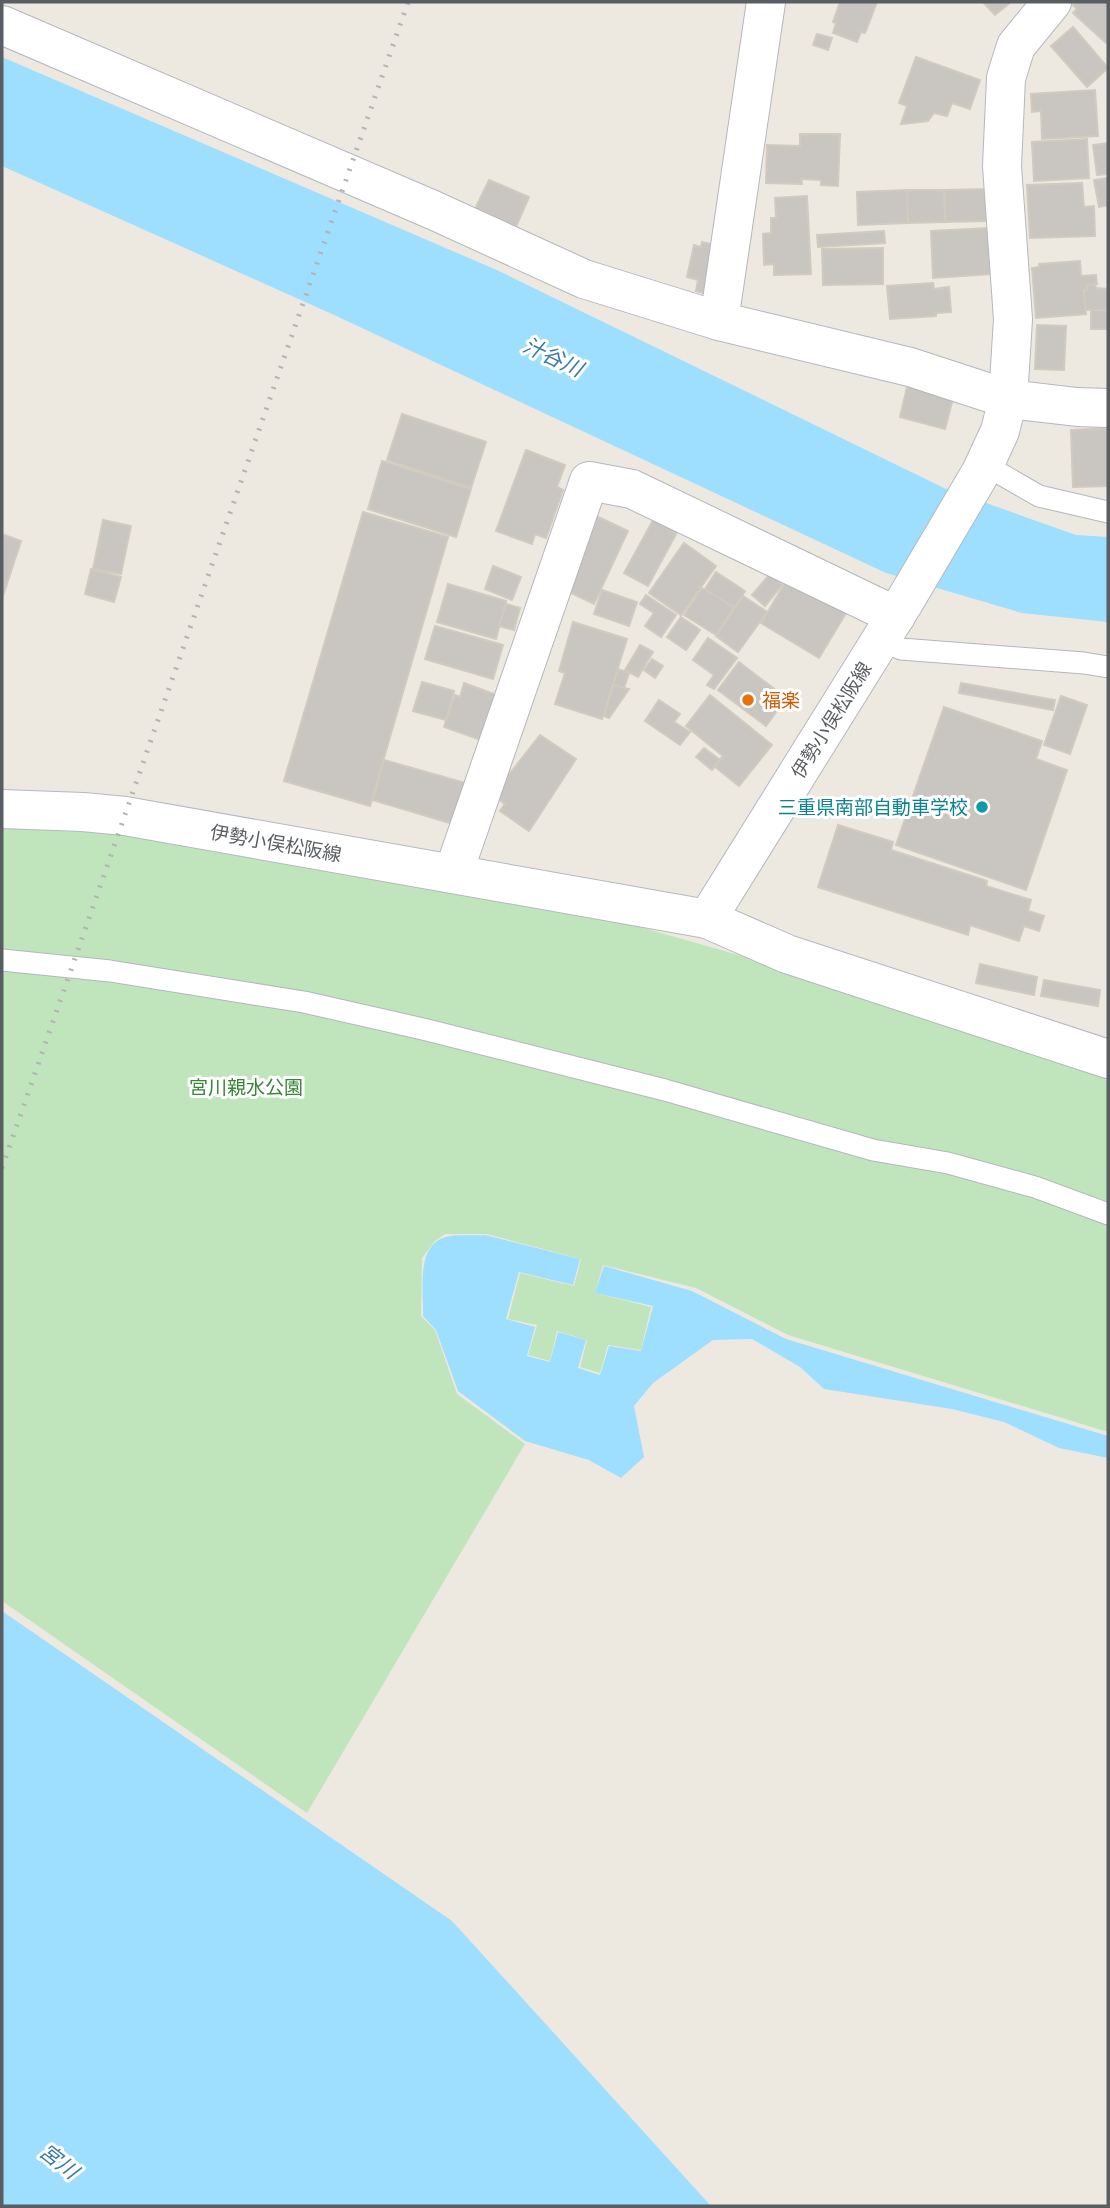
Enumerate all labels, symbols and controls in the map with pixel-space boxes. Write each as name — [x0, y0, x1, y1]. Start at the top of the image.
water label: 汁谷川 — [519, 332, 589, 382]
street label: 伊勢小俣松阪線 — [786, 658, 876, 782]
place label: 福楽 — [762, 689, 800, 711]
marker: 福楽 — [740, 692, 756, 708]
place label: 三重県南部自動車学校 — [778, 796, 968, 818]
marker: 三重県南部自動車学校 — [974, 799, 990, 815]
street label: 伊勢小俣松阪線 — [209, 821, 343, 865]
park label: 宮川親水公園 — [189, 1076, 303, 1098]
water label: 宮川 — [35, 2138, 85, 2185]

